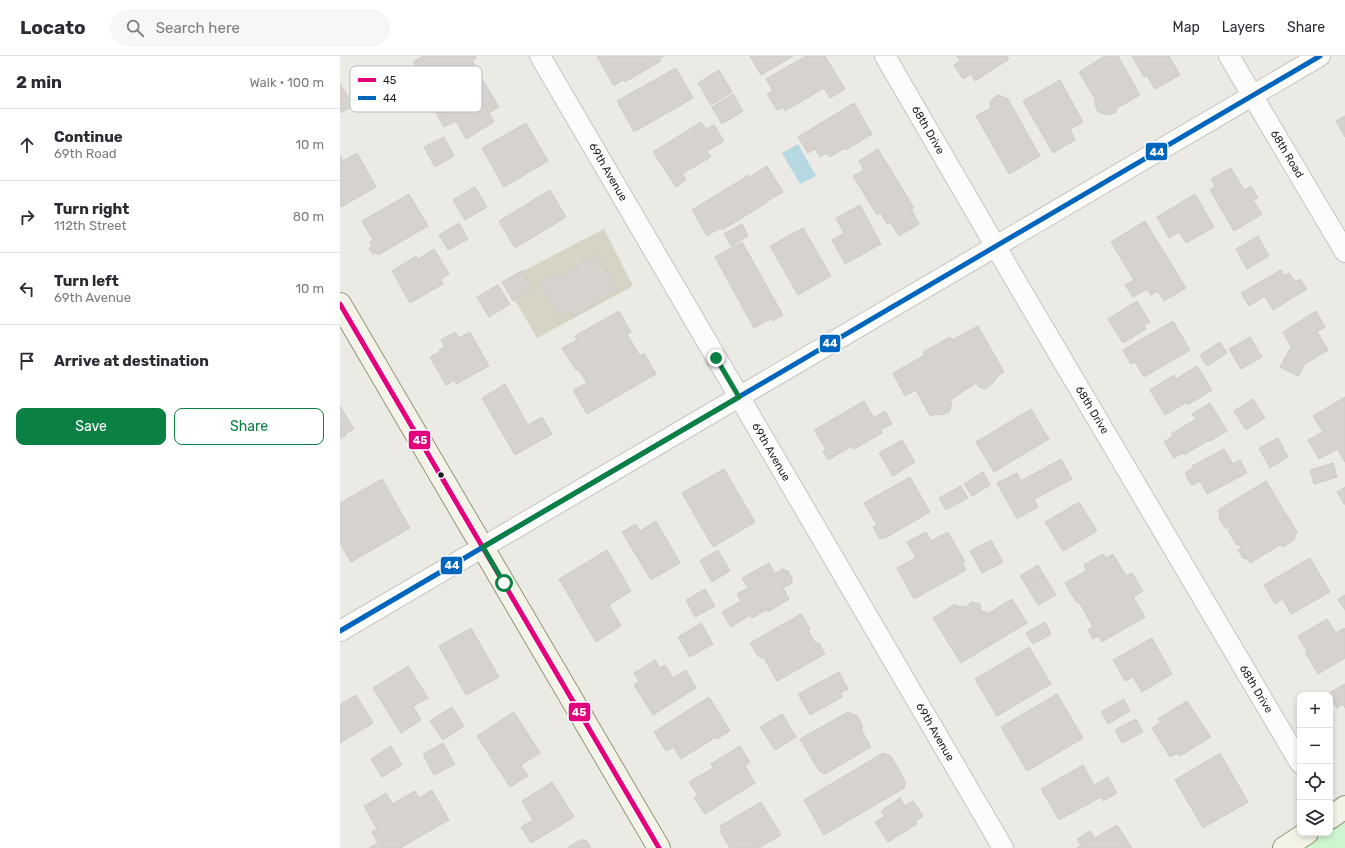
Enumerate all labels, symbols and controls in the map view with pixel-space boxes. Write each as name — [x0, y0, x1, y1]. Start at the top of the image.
search box — [110, 10, 390, 46]
text: Locato — [20, 16, 86, 39]
icon: search — [124, 17, 146, 39]
text: Search here — [156, 19, 240, 37]
text: Map — [1173, 19, 1200, 36]
text: Layers — [1222, 19, 1265, 36]
text: Share — [1287, 19, 1325, 36]
legend — [350, 66, 482, 112]
text: 2 min — [16, 72, 62, 92]
text: 45 — [383, 74, 397, 87]
text: Walk · 100 m — [249, 75, 324, 90]
text: 44 — [383, 92, 397, 105]
street label: 68th Drive — [909, 103, 947, 157]
text: Continue — [54, 128, 123, 146]
street label: 68th Road — [1268, 128, 1306, 180]
icon: ahead — [16, 134, 38, 156]
text: 10 m — [295, 137, 324, 152]
street label: 69th Avenue — [586, 141, 630, 203]
line badge: 44 — [1145, 142, 1168, 161]
text: 69th Road — [54, 146, 117, 161]
text: 44 — [1149, 146, 1165, 159]
text: Turn right — [54, 200, 129, 218]
icon: right — [16, 206, 38, 228]
text: 80 m — [293, 209, 324, 224]
text: 112th Street — [54, 218, 127, 233]
text: Turn left — [54, 272, 119, 290]
icon: left — [16, 278, 38, 300]
text: 10 m — [295, 281, 324, 296]
text: 69th Avenue — [54, 290, 131, 305]
line badge: 44 — [819, 334, 841, 353]
text: 44 — [822, 337, 838, 350]
route end — [707, 349, 725, 367]
icon: arrive — [16, 350, 38, 372]
text: Arrive at destination — [54, 352, 209, 370]
street label: 68th Drive — [1073, 384, 1111, 436]
button: Save — [16, 408, 166, 445]
button: Share — [174, 408, 324, 445]
street label: 69th Avenue — [749, 421, 793, 483]
line badge: 45 — [408, 430, 431, 450]
text: 45 — [413, 434, 427, 447]
unlabelled marker — [436, 470, 446, 480]
line badge: 44 — [440, 556, 463, 575]
text: 44 — [444, 559, 460, 572]
route start — [495, 574, 513, 592]
street label: 68th Drive — [1237, 663, 1275, 715]
map controls — [1297, 692, 1333, 836]
button: + — [1297, 692, 1333, 728]
street label: 69th Avenue — [913, 701, 957, 763]
line badge: 45 — [568, 702, 591, 722]
text: 45 — [572, 706, 586, 719]
button: − — [1297, 728, 1333, 764]
button: locate — [1297, 764, 1333, 800]
button: layers — [1297, 800, 1333, 836]

